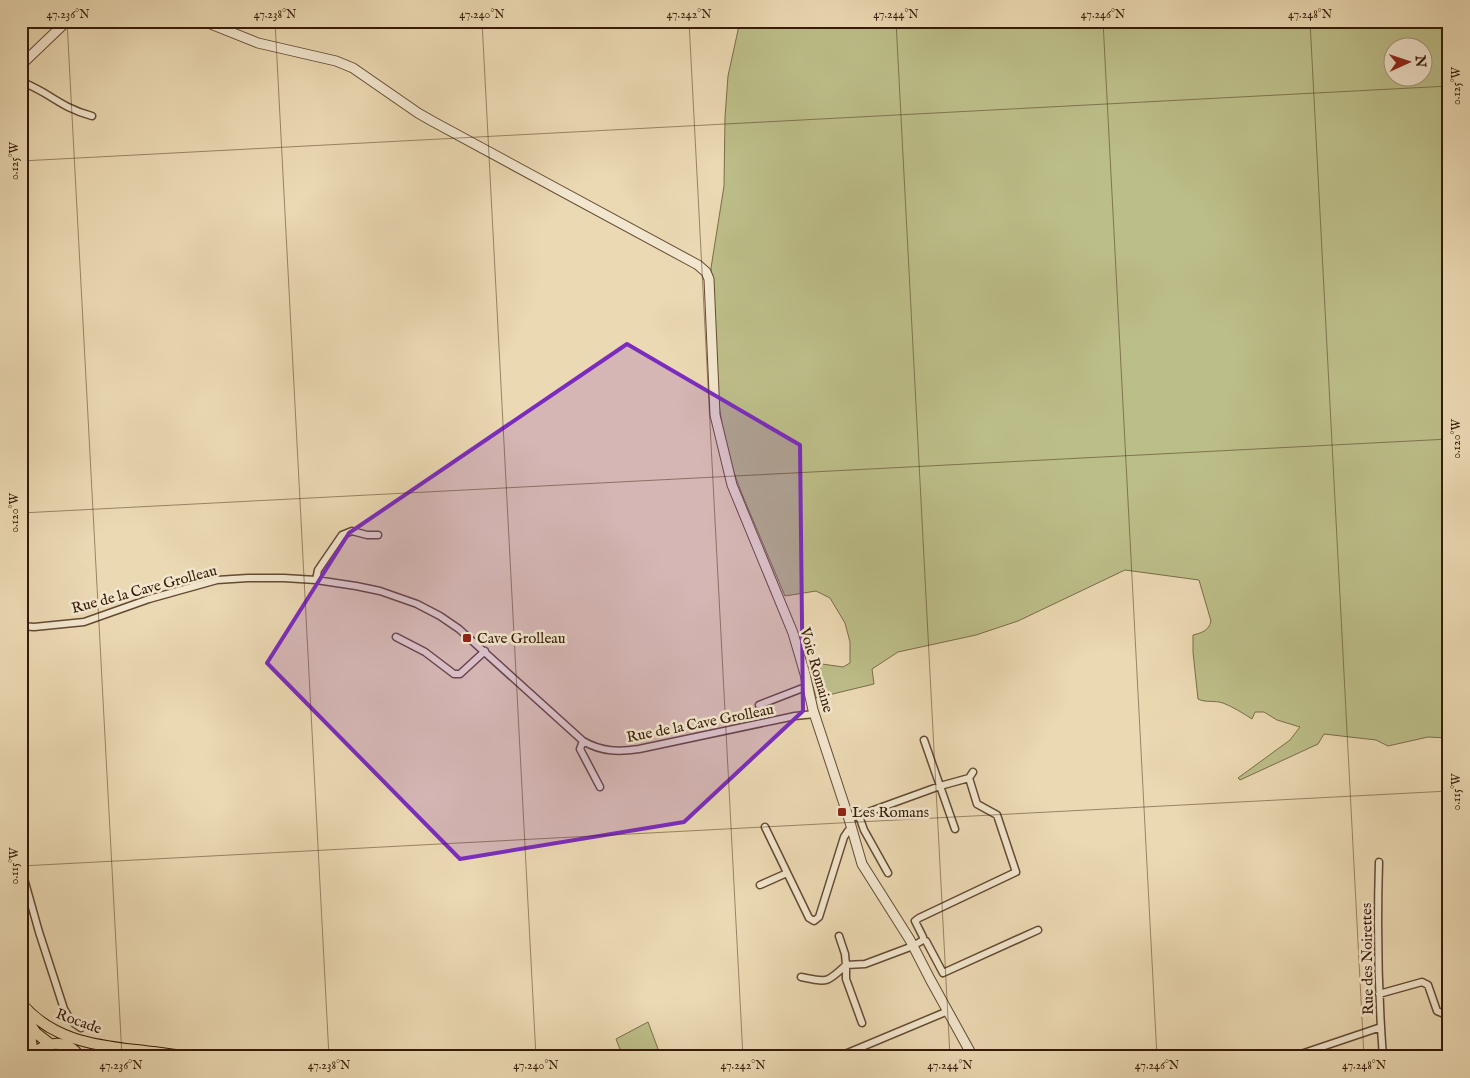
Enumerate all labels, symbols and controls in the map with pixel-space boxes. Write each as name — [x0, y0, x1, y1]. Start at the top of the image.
text: 47.236°N — [46, 7, 90, 22]
text: 47.238°N — [254, 7, 297, 22]
text: 47.240°N — [459, 7, 505, 22]
text: 47.242°N — [666, 7, 712, 22]
text: 47.244°N — [873, 7, 919, 22]
text: 47.246°N — [1081, 7, 1126, 22]
text: 47.248°N — [1288, 7, 1333, 22]
north arrow — [1382, 38, 1432, 88]
text: N — [1411, 54, 1429, 68]
text: 0.125°W — [1449, 66, 1464, 105]
text: 0.125°W — [7, 141, 22, 180]
text: 0.120°W — [1449, 419, 1464, 459]
text: 0.120°W — [7, 493, 22, 533]
street label: Rue de la Cave Grolleau — [69, 561, 219, 618]
street label: Voie Romaine — [795, 624, 838, 715]
place label: Cave Grolleau — [477, 629, 566, 648]
marker: Cave Grolleau — [461, 632, 473, 644]
street label: Rue de la Cave Grolleau — [625, 700, 776, 747]
text: 0.115°W — [1449, 773, 1464, 811]
place label: Les Romans — [852, 803, 929, 822]
marker: Les Romans — [836, 806, 848, 818]
text: 0.115°W — [7, 847, 22, 885]
street label: Rue des Noirettes — [1357, 903, 1378, 1015]
street label: Rocade — [53, 1004, 104, 1039]
text: 47.236°N — [99, 1058, 143, 1073]
text: 47.238°N — [308, 1058, 351, 1073]
text: 47.240°N — [513, 1058, 559, 1073]
text: 47.242°N — [720, 1058, 766, 1073]
text: 47.244°N — [927, 1058, 973, 1073]
text: 47.246°N — [1135, 1058, 1180, 1073]
text: 47.248°N — [1342, 1058, 1387, 1073]

